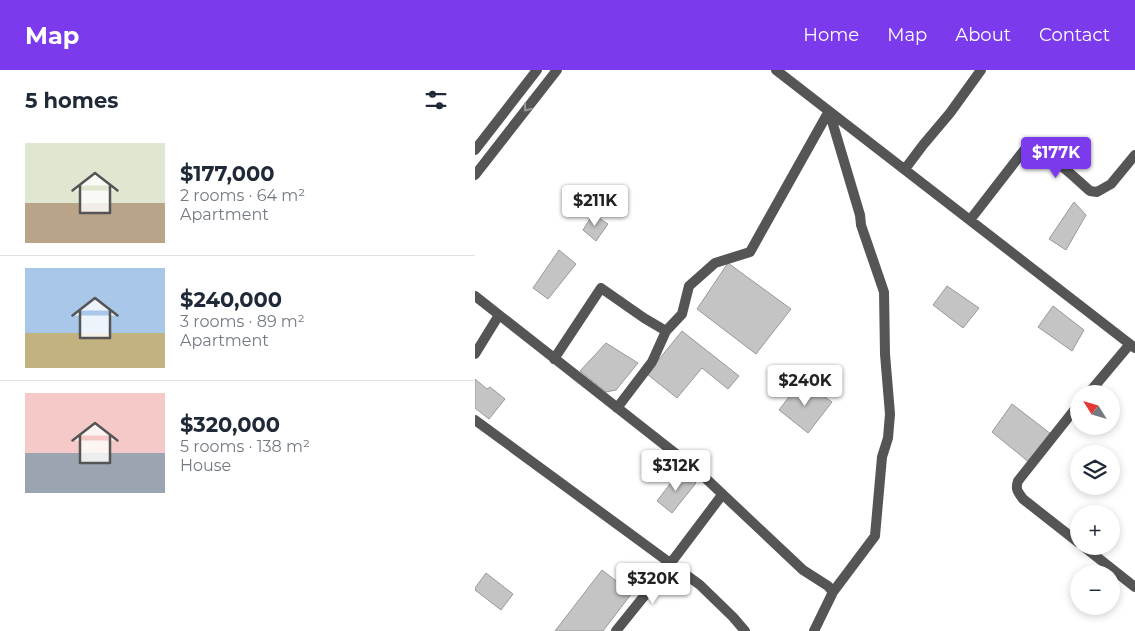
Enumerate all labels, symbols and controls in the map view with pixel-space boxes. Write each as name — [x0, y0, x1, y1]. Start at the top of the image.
text: Map — [25, 21, 79, 50]
text: Home — [803, 24, 859, 46]
text: Map — [887, 24, 927, 46]
text: About — [955, 24, 1011, 46]
text: Contact — [1039, 24, 1110, 46]
icon: filters — [422, 86, 450, 114]
text: 5 homes — [25, 88, 118, 113]
one-way arrow — [523, 103, 532, 112]
pin: $177K — [1021, 136, 1091, 179]
text: $177K — [1032, 143, 1080, 162]
text: $177,000 — [180, 161, 274, 186]
icon: home — [65, 163, 125, 223]
pin: $211K — [560, 184, 630, 227]
text: 2 rooms · 64 m² — [180, 186, 305, 205]
text: $211K — [573, 191, 617, 210]
text: Apartment — [180, 205, 269, 224]
text: $240,000 — [180, 287, 282, 312]
icon: home — [65, 288, 125, 348]
text: 3 rooms · 89 m² — [180, 312, 305, 331]
text: Apartment — [180, 331, 269, 350]
pin: $240K — [770, 364, 840, 407]
text: $240K — [778, 371, 832, 390]
north arrow — [1070, 385, 1120, 435]
map controls — [1070, 385, 1120, 615]
text: $320,000 — [180, 412, 280, 437]
icon: home — [65, 413, 125, 473]
text: 5 rooms · 138 m² — [180, 437, 310, 456]
button: layers — [1070, 445, 1120, 495]
pin: $312K — [641, 450, 711, 492]
text: House — [180, 456, 231, 475]
text: $312K — [652, 456, 700, 475]
button: + — [1070, 505, 1120, 555]
pin: $320K — [618, 562, 688, 605]
button: − — [1070, 565, 1120, 615]
text: $320K — [627, 569, 679, 588]

